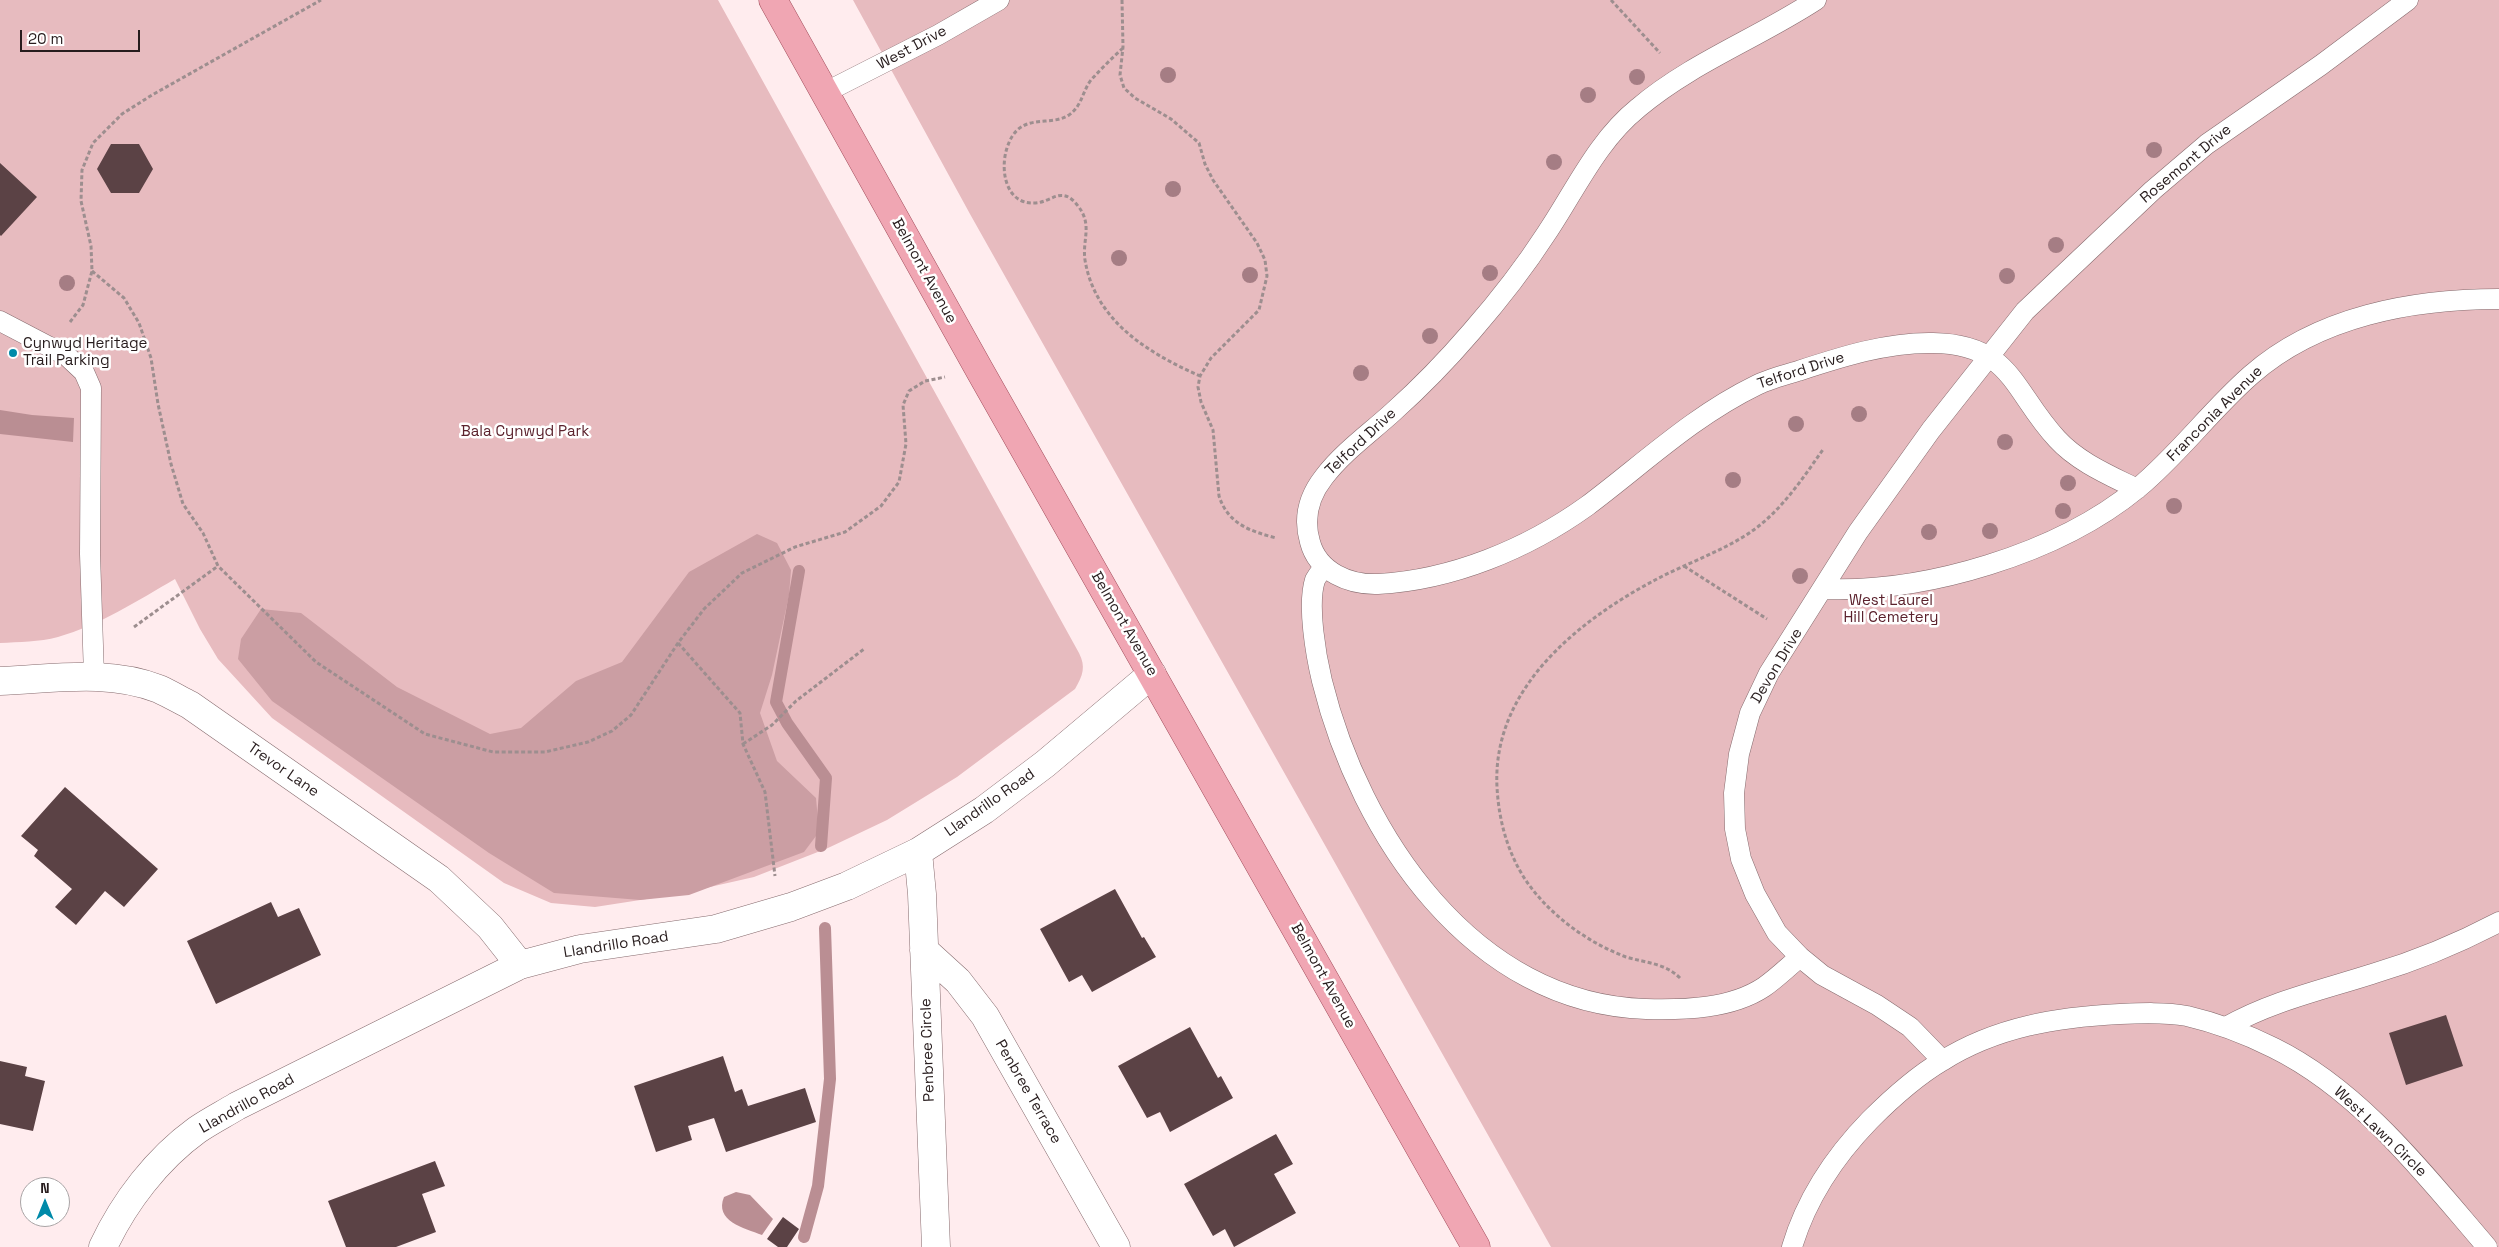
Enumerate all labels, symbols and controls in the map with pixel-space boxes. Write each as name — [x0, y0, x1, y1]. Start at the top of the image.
scale bar — [22, 20, 142, 52]
street label: West Drive — [874, 22, 950, 74]
text: 20 m — [28, 29, 63, 48]
street label: Rosemont Drive — [2137, 121, 2235, 207]
street label: Belmont Avenue — [888, 215, 960, 327]
place label: Cynwyd Heritage Trail Parking — [23, 335, 147, 370]
marker: Cynwyd Heritage Trail Parking — [7, 347, 19, 359]
street label: Telford Drive — [1755, 348, 1847, 394]
street label: Franconia Avenue — [2163, 362, 2267, 466]
street label: Telford Drive — [1322, 405, 1400, 479]
park label: Bala Cynwyd Park — [461, 423, 589, 441]
street label: Belmont Avenue — [1087, 569, 1161, 679]
park label: West Laurel Hill Cemetery — [1843, 592, 1939, 627]
street label: Devon Drive — [1748, 625, 1806, 707]
street label: Trevor Lane — [244, 739, 322, 801]
street label: Llandrillo Road — [941, 765, 1039, 841]
street label: Belmont Avenue — [1287, 920, 1359, 1032]
street label: Llandrillo Road — [562, 928, 670, 962]
street label: Penbree Circle — [917, 998, 939, 1102]
street label: Penbree Terrace — [991, 1037, 1065, 1147]
street label: Llandrillo Road — [196, 1070, 298, 1138]
street label: West Lawn Circle — [2330, 1083, 2430, 1181]
north arrow — [20, 1177, 70, 1227]
text: N — [40, 1179, 50, 1197]

